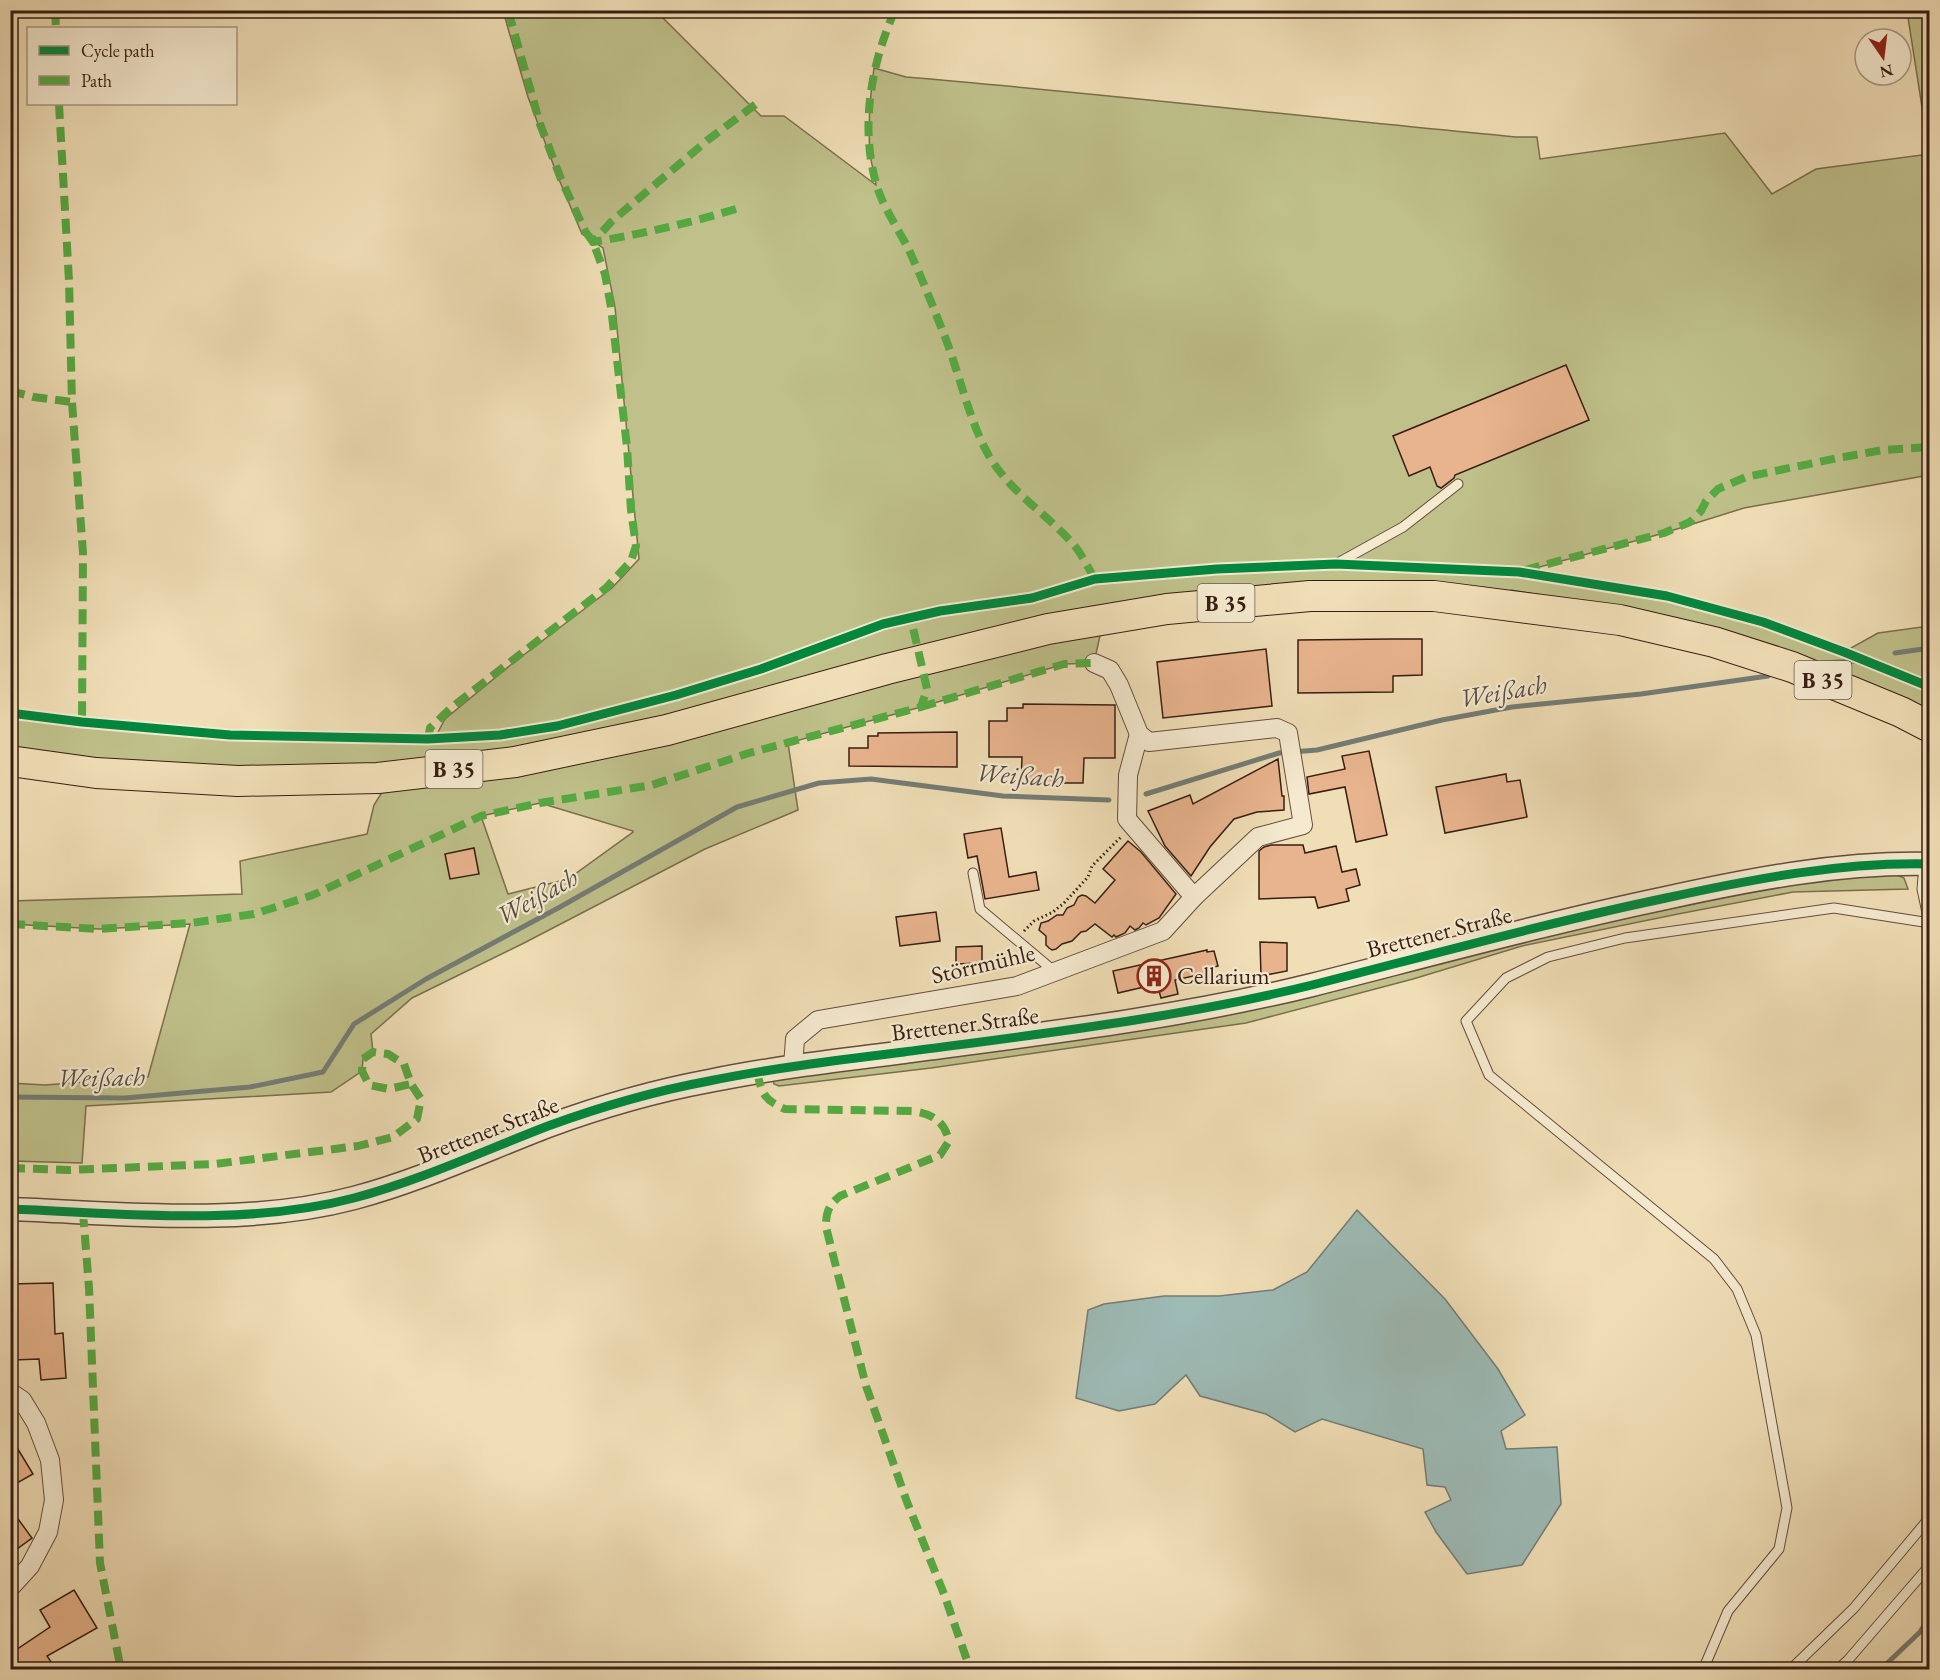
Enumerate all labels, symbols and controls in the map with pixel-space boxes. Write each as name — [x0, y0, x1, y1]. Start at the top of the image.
legend — [27, 27, 237, 105]
north arrow — [1853, 27, 1913, 87]
text: Cycle path — [81, 39, 155, 62]
text: N — [1878, 59, 1895, 83]
text: Path — [81, 69, 112, 92]
road number: B 35 — [1198, 584, 1254, 622]
road number: B 35 — [1794, 661, 1852, 699]
water label: Weißach — [1457, 667, 1550, 715]
road number: B 35 — [426, 750, 482, 788]
water label: Weißach — [975, 755, 1065, 795]
water label: Weißach — [490, 860, 584, 932]
street label: Brettener Straße — [1363, 899, 1515, 965]
street label: Störrmühle — [928, 937, 1038, 990]
building icon: Cellarium — [1136, 958, 1172, 994]
place label: Cellarium — [1177, 960, 1270, 991]
street label: Brettener Straße — [889, 999, 1041, 1048]
water label: Weißach — [57, 1059, 146, 1095]
street label: Brettener Straße — [413, 1088, 563, 1171]

